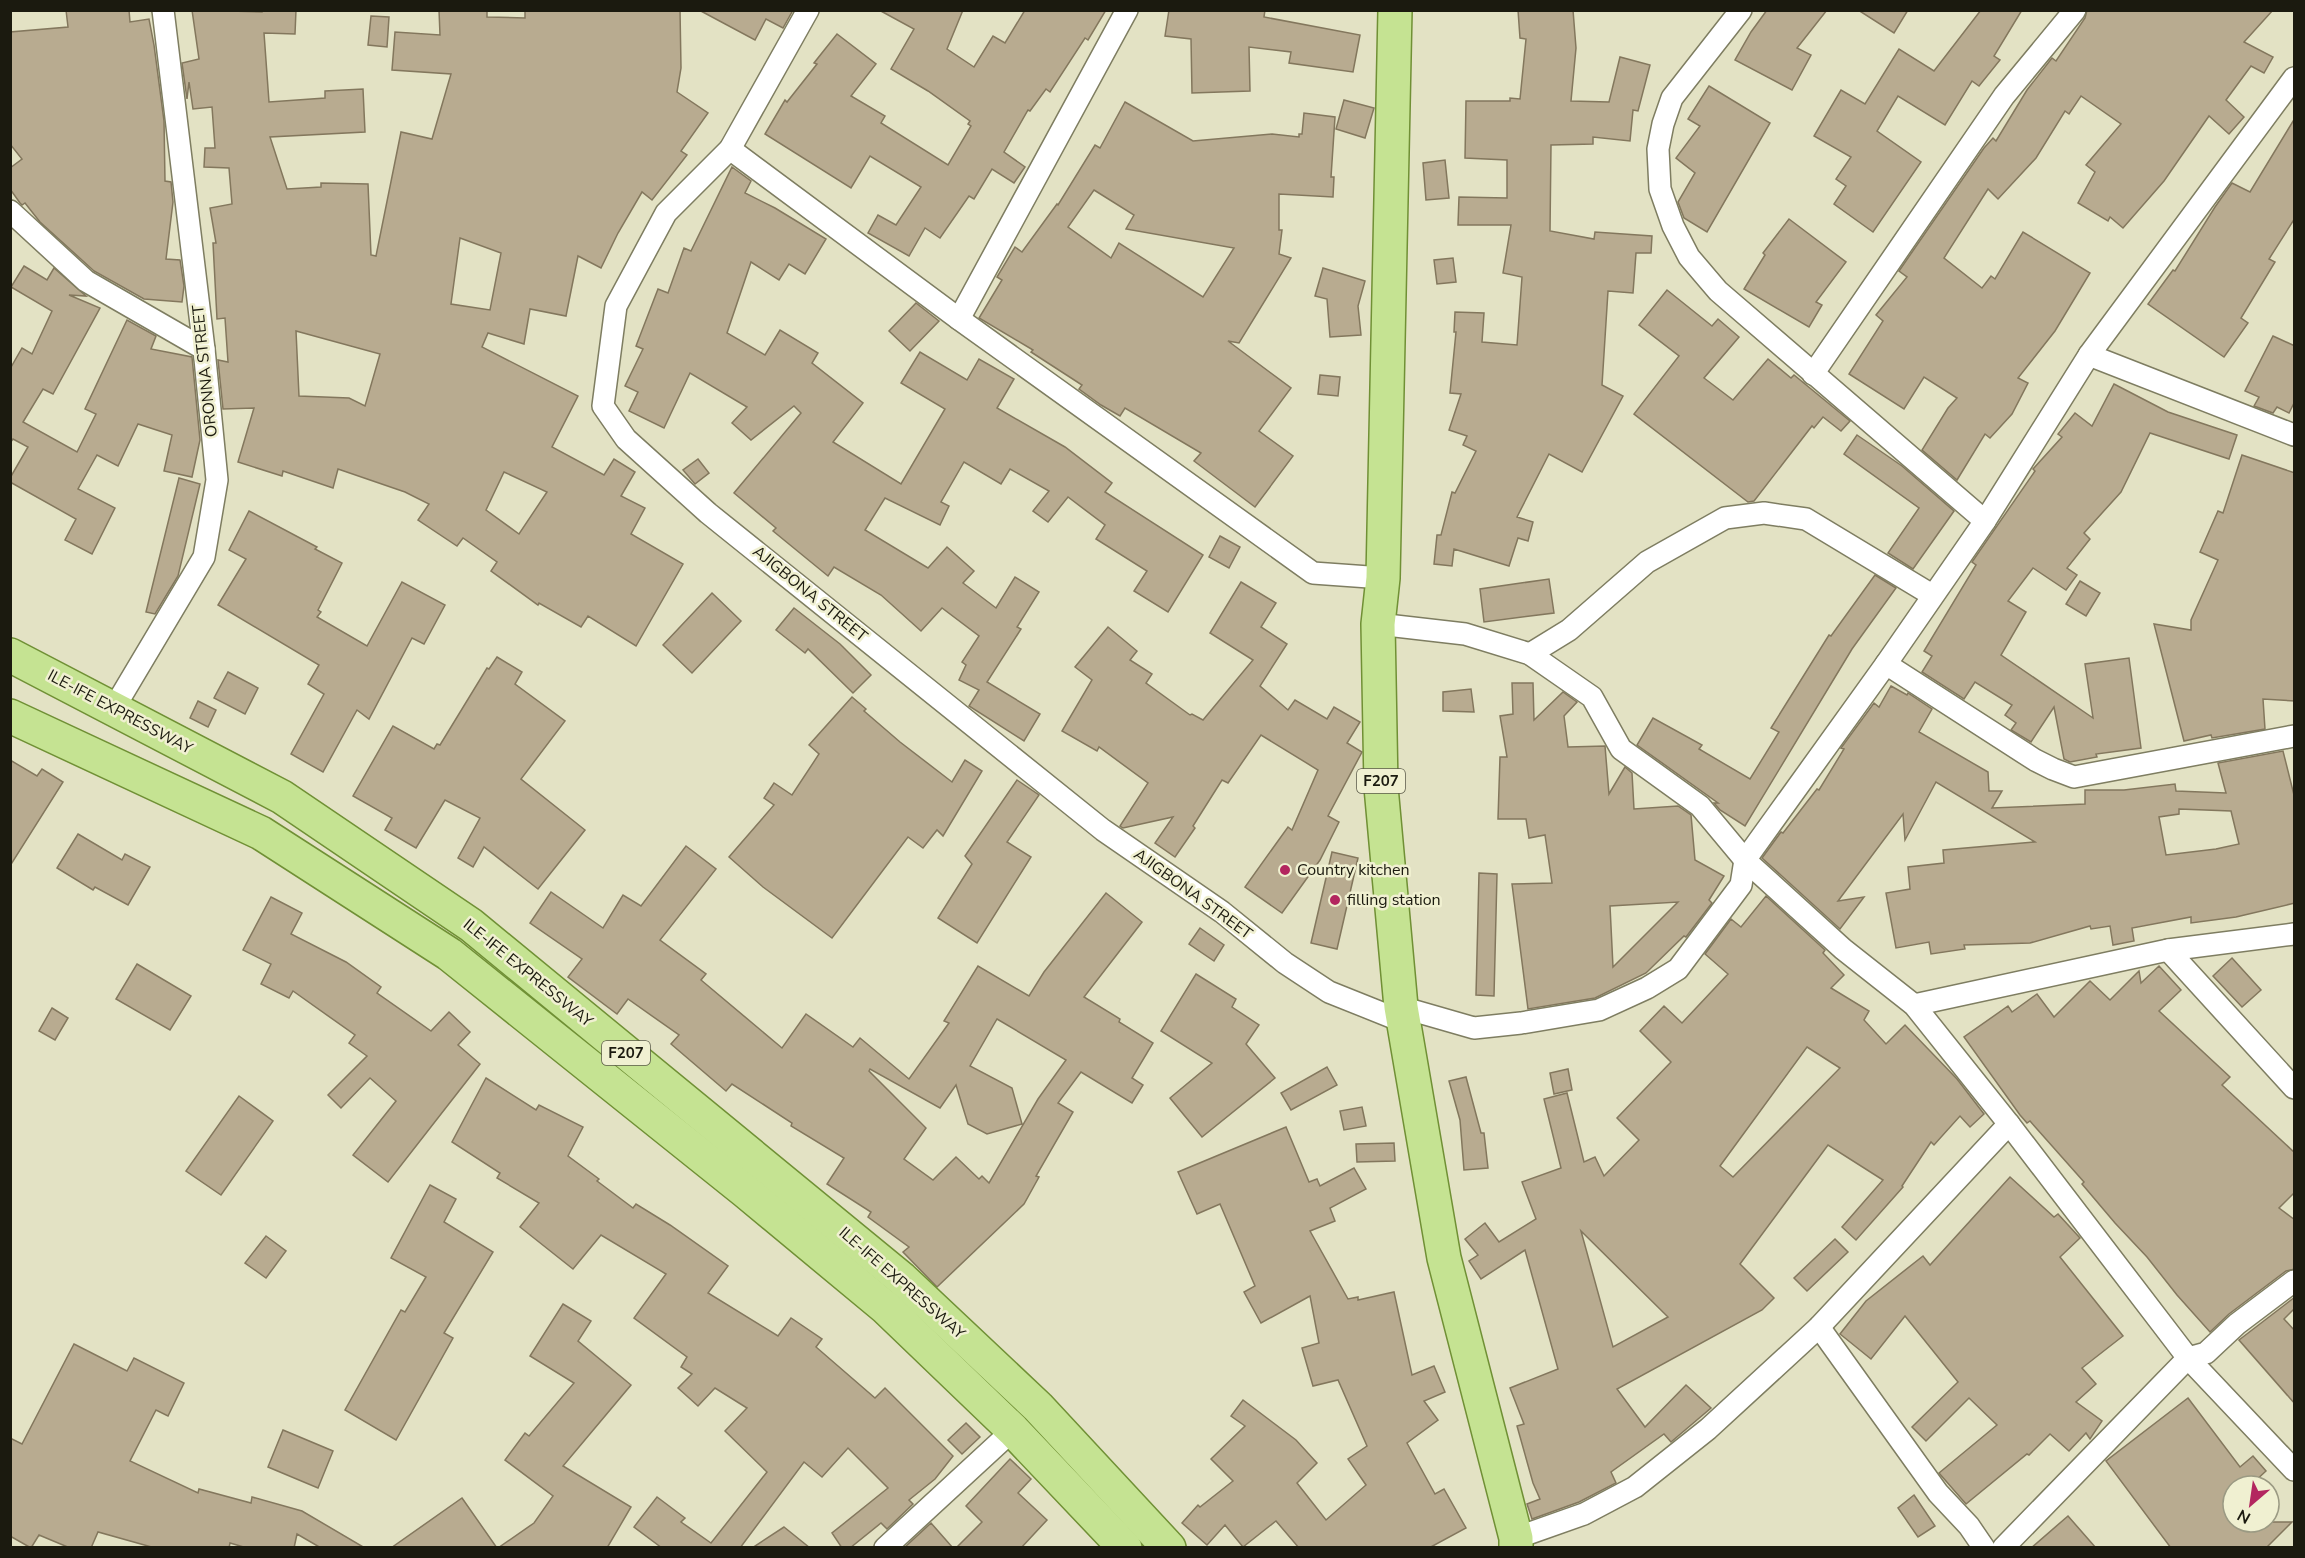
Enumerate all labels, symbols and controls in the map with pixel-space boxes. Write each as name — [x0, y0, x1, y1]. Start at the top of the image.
street label: ORONNA STREET — [187, 304, 223, 438]
street label: AJIGBONA STREET — [748, 541, 872, 647]
street label: ILE-IFE EXPRESSWAY — [44, 664, 197, 760]
road number: F207 — [1357, 769, 1405, 793]
street label: AJIGBONA STREET — [1129, 843, 1257, 945]
place label: Country kitchen — [1297, 859, 1410, 881]
marker: Country kitchen — [1278, 863, 1292, 877]
place label: filling station — [1347, 889, 1441, 911]
marker: filling station — [1328, 893, 1342, 907]
street label: ILE-IFE EXPRESSWAY — [458, 914, 598, 1033]
road number: F207 — [602, 1041, 650, 1065]
street label: ILE-IFE EXPRESSWAY — [834, 1222, 970, 1344]
north arrow — [2221, 1474, 2281, 1534]
text: N — [2234, 1504, 2255, 1529]

